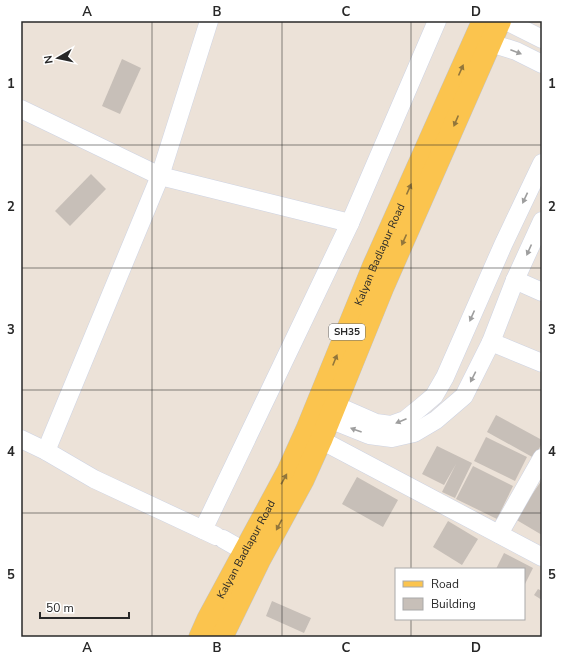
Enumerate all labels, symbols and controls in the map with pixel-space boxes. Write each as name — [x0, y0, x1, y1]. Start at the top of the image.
text: A — [82, 3, 92, 21]
text: B — [213, 3, 222, 21]
text: C — [342, 3, 351, 21]
text: D — [471, 3, 481, 21]
north arrow — [38, 38, 78, 78]
one-way arrow — [511, 49, 522, 55]
text: N — [41, 54, 57, 65]
one-way arrow — [458, 64, 464, 75]
text: 1 — [7, 75, 15, 93]
text: 1 — [548, 75, 556, 93]
one-way arrow — [453, 115, 459, 126]
one-way arrow — [406, 182, 412, 194]
one-way arrow — [522, 192, 528, 204]
text: 2 — [7, 198, 15, 216]
text: 2 — [548, 198, 556, 216]
street label: Kalyan Badlapur Road — [351, 201, 408, 308]
one-way arrow — [401, 234, 407, 246]
one-way arrow — [525, 245, 531, 257]
one-way arrow — [468, 311, 474, 323]
text: 3 — [7, 321, 15, 339]
text: 3 — [548, 321, 556, 339]
road number: SH35 — [329, 324, 365, 340]
one-way arrow — [333, 353, 339, 365]
one-way arrow — [470, 371, 477, 382]
one-way arrow — [395, 418, 406, 424]
one-way arrow — [349, 426, 361, 432]
text: 4 — [7, 443, 15, 461]
text: 4 — [548, 443, 556, 461]
one-way arrow — [280, 473, 287, 485]
street label: Kalyan Badlapur Road — [213, 497, 278, 601]
one-way arrow — [275, 520, 282, 531]
text: 5 — [7, 566, 15, 584]
text: 5 — [548, 566, 556, 584]
legend — [395, 568, 525, 620]
text: Road — [431, 576, 459, 592]
scale bar — [40, 594, 129, 620]
text: Building — [431, 596, 476, 612]
text: 50 m — [46, 600, 74, 616]
text: A — [82, 639, 92, 657]
text: B — [213, 639, 222, 657]
text: C — [342, 639, 351, 657]
text: D — [471, 639, 481, 657]

